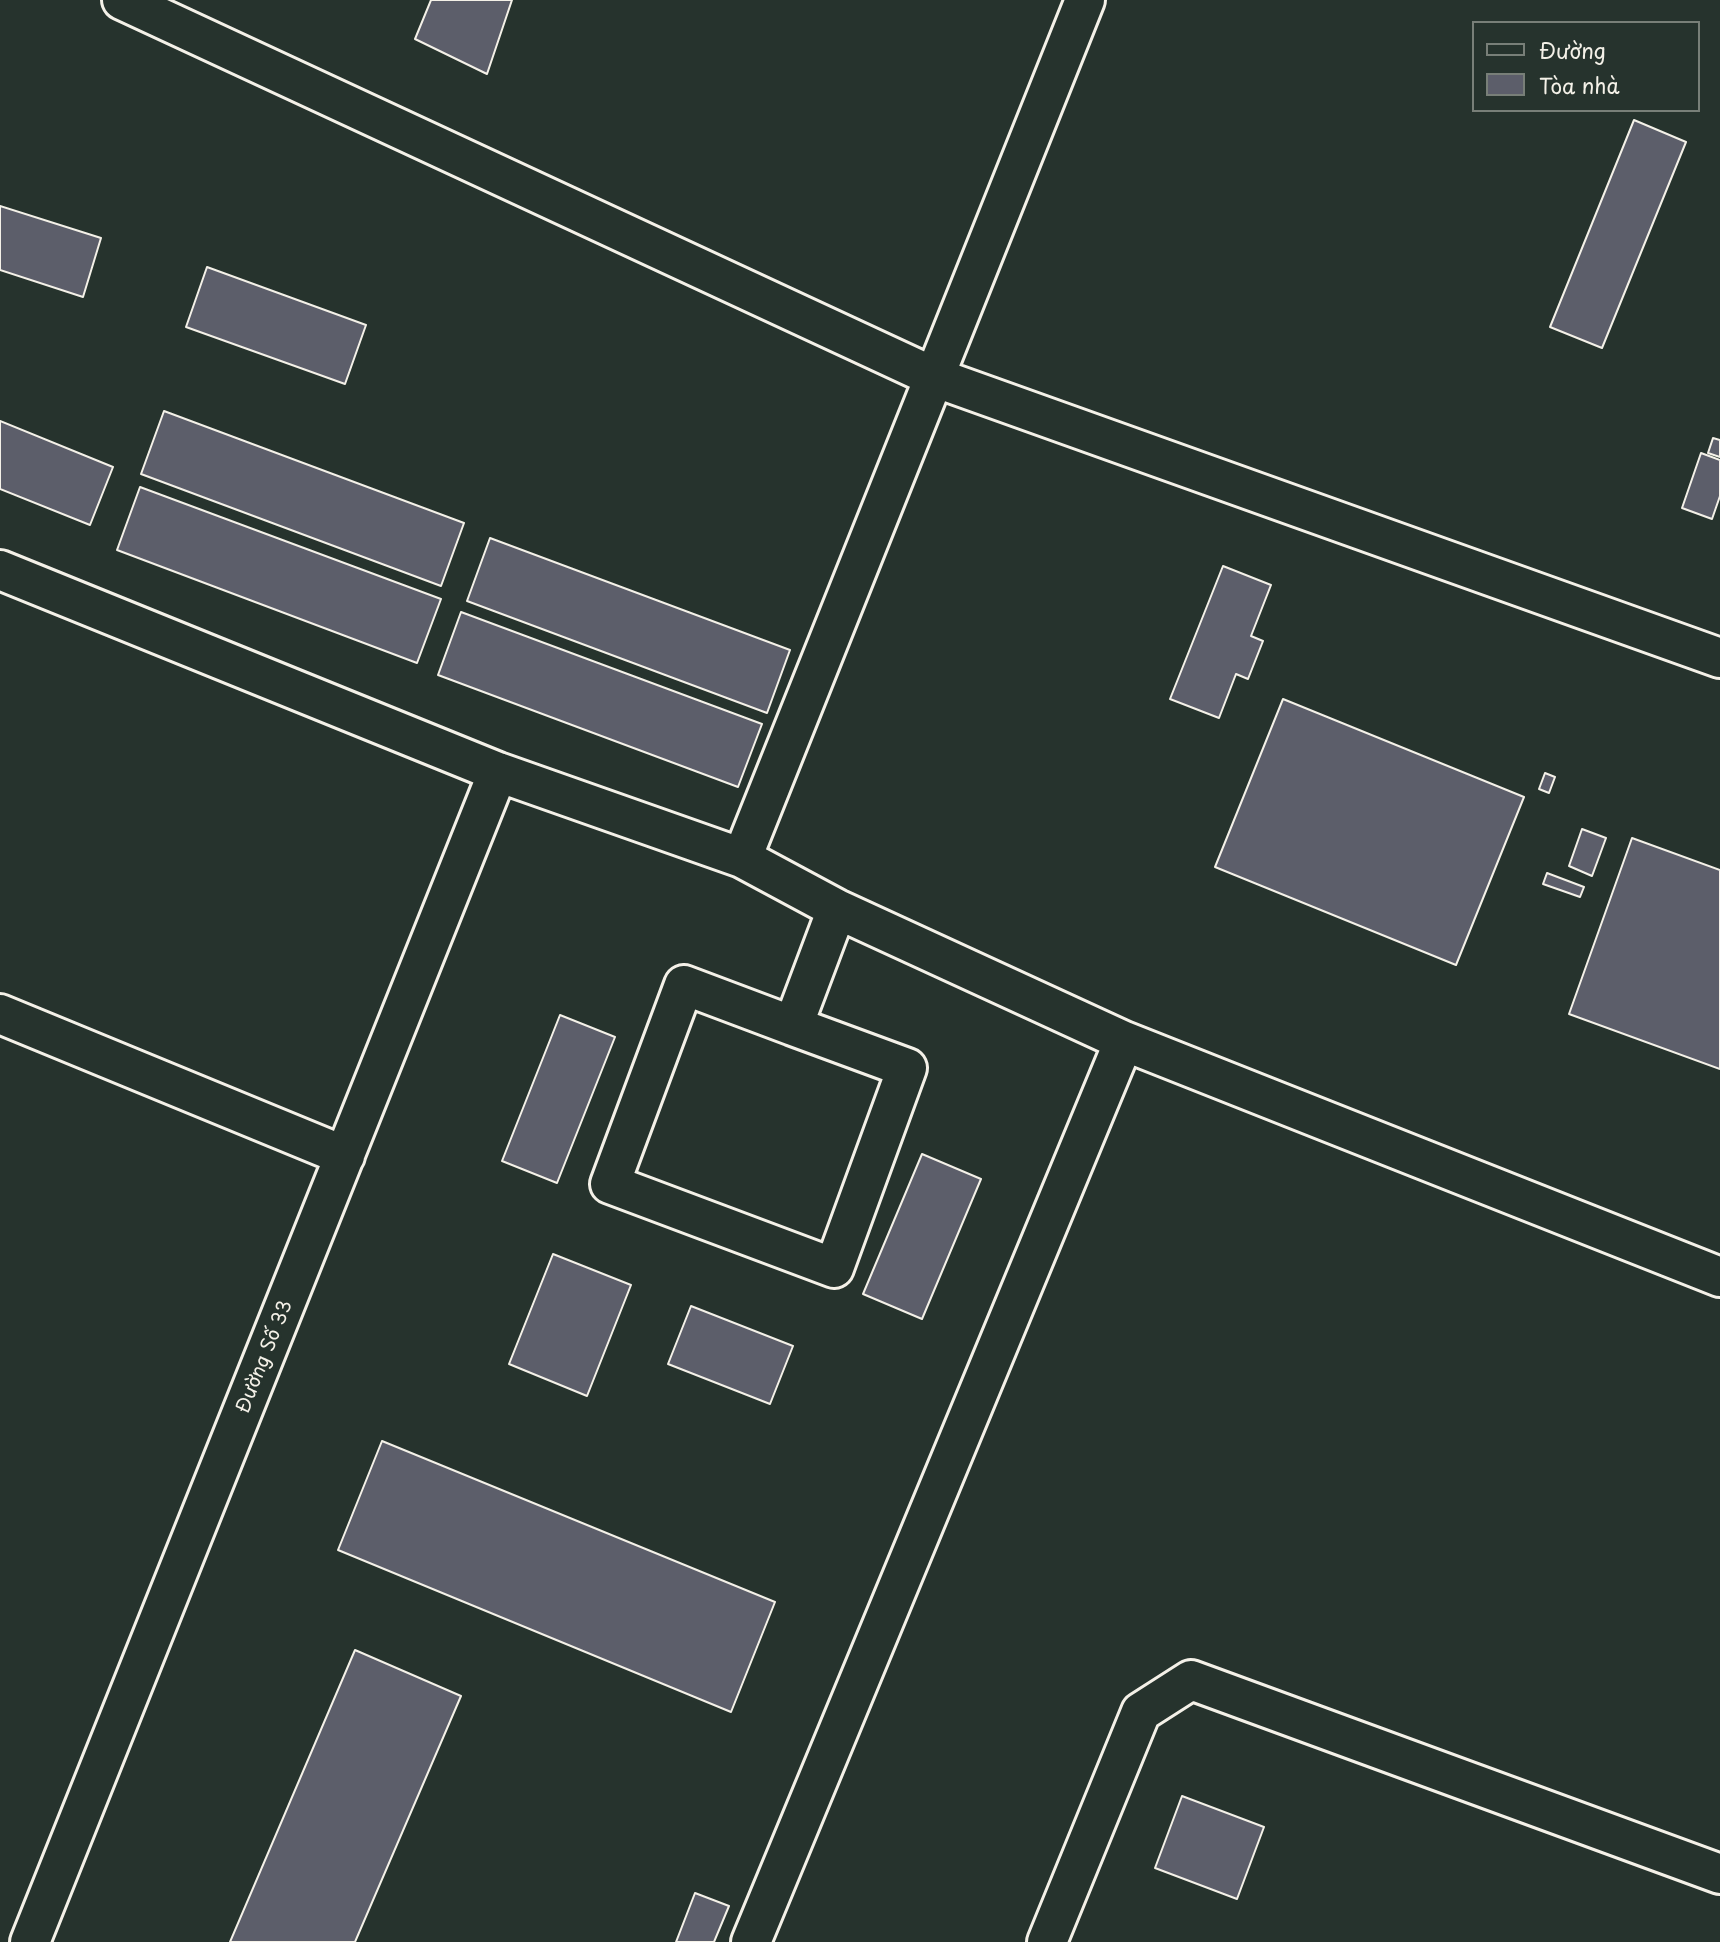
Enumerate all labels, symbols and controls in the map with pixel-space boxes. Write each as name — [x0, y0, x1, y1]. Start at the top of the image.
legend — [1472, 21, 1699, 112]
text: Đường — [1539, 34, 1606, 66]
text: Tòa nhà — [1539, 69, 1619, 101]
street label: Đường Số 33 — [232, 1297, 298, 1417]

